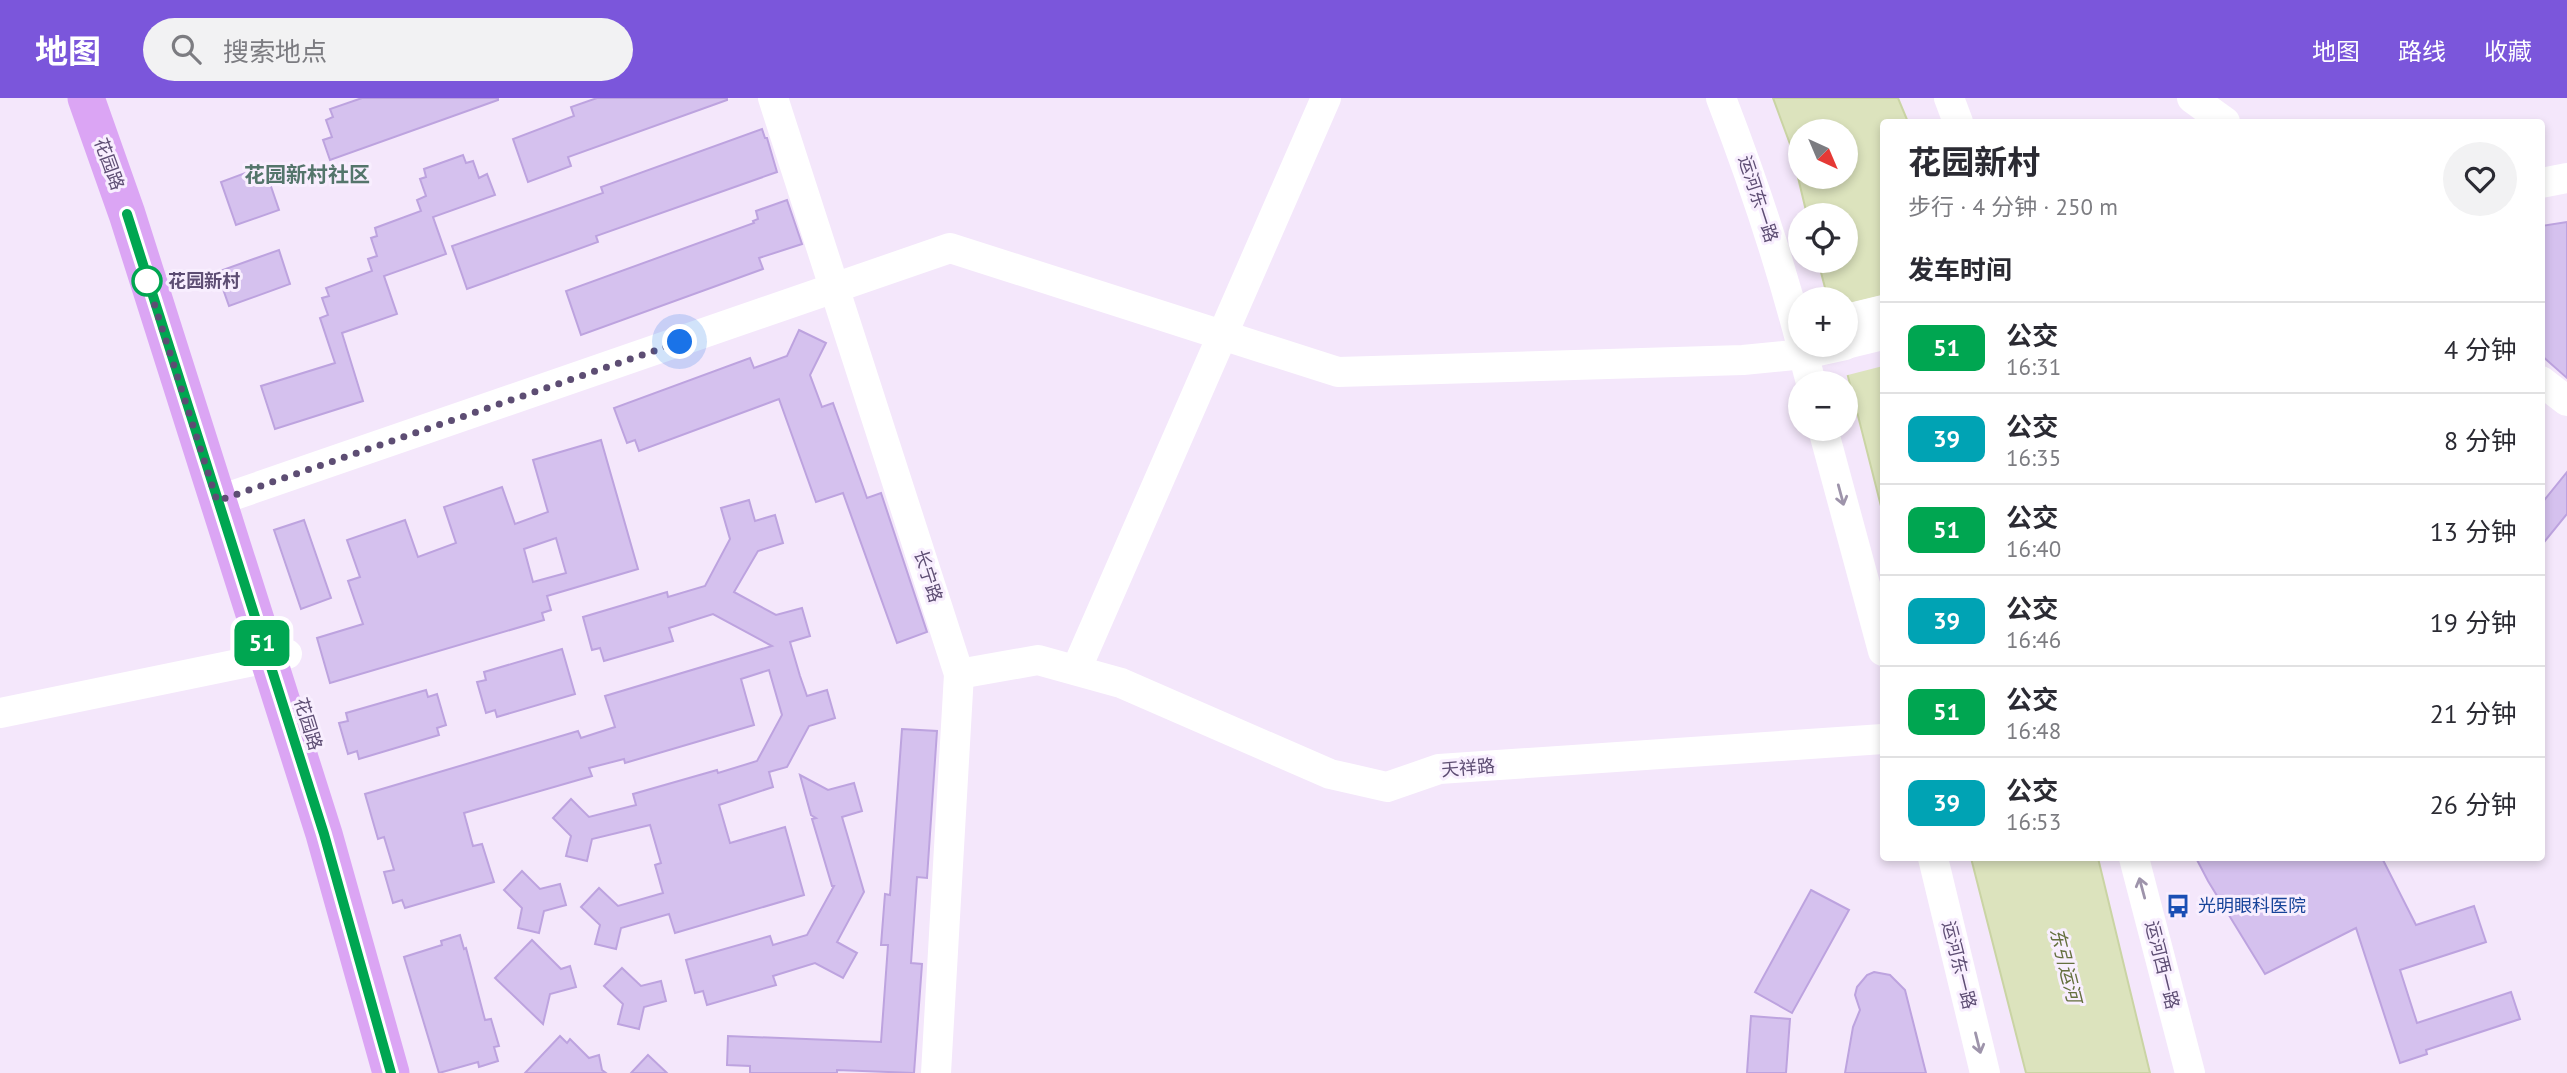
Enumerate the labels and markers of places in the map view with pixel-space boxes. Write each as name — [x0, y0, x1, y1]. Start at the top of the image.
marker: 花园新村 — [132, 266, 162, 296]
place label: 花园新村 — [168, 269, 240, 292]
bus stop icon: 光明眼科医院 — [2164, 892, 2192, 920]
place label: 光明眼科医院 — [2198, 894, 2306, 917]

